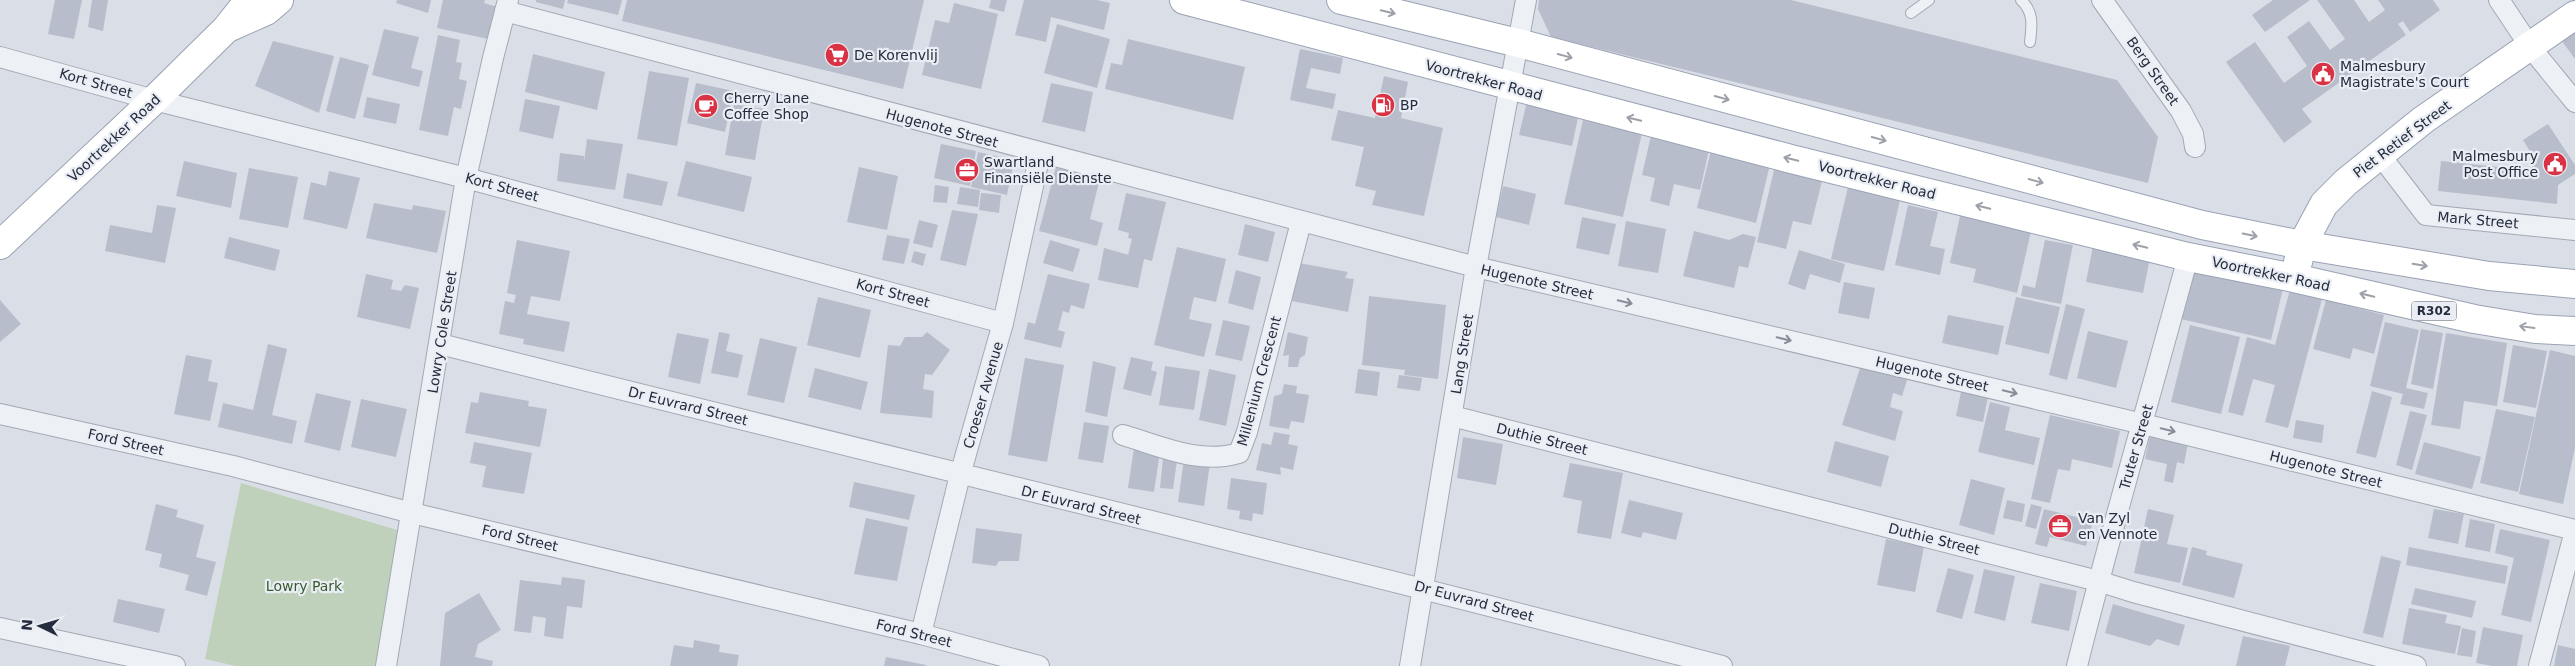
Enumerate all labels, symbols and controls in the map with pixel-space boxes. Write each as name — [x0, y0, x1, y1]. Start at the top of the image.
one-way arrow — [1380, 8, 1396, 17]
street label: Berg Street — [2124, 34, 2183, 109]
supermarket icon: De Korenvlij — [824, 42, 850, 68]
place label: De Korenvlij — [854, 47, 938, 63]
one-way arrow — [1557, 52, 1573, 61]
street label: Voortrekker Road — [1424, 57, 1544, 103]
place label: Malmesbury Magistrate's Court — [2340, 58, 2469, 90]
public building icon: Malmesbury Magistrate's Court — [2310, 61, 2336, 87]
street label: Kort Street — [58, 65, 135, 101]
place label: Cherry Lane Coffee Shop — [724, 90, 809, 122]
street label: Voortrekker Road — [64, 91, 164, 185]
fuel station icon: BP — [1370, 92, 1396, 118]
cafe icon: Cherry Lane Coffee Shop — [693, 93, 719, 119]
one-way arrow — [1714, 93, 1730, 103]
place label: BP — [1400, 97, 1418, 113]
street label: Piet Retief Street — [2350, 97, 2454, 181]
street label: Hugenote Street — [884, 105, 1000, 151]
one-way arrow — [1626, 114, 1642, 123]
one-way arrow — [1871, 135, 1887, 145]
place label: Malmesbury Post Office — [2452, 148, 2538, 180]
public building icon: Malmesbury Post Office — [2542, 151, 2568, 177]
place label: Swartland Finansiële Dienste — [984, 154, 1112, 186]
one-way arrow — [1783, 154, 1799, 163]
office icon: Swartland Finansiële Dienste — [954, 157, 980, 183]
street label: Voortrekker Road — [1817, 158, 1937, 202]
street label: Kort Street — [464, 170, 541, 205]
one-way arrow — [2028, 177, 2044, 186]
one-way arrow — [1975, 201, 1991, 211]
street label: Mark Street — [2437, 208, 2520, 232]
one-way arrow — [2241, 230, 2257, 240]
one-way arrow — [2133, 240, 2149, 250]
street label: Voortrekker Road — [2210, 254, 2332, 294]
one-way arrow — [2411, 260, 2427, 270]
street label: Hugenote Street — [1479, 261, 1596, 303]
street label: Lowry Cole Street — [424, 269, 460, 394]
street label: Kort Street — [855, 276, 932, 311]
one-way arrow — [2360, 290, 2376, 299]
one-way arrow — [1617, 298, 1633, 307]
road number: R302 — [2412, 302, 2456, 321]
street label: Lang Street — [1448, 312, 1476, 395]
street label: Millenium Crescent — [1234, 314, 1284, 448]
one-way arrow — [2519, 322, 2535, 332]
one-way arrow — [1775, 335, 1791, 344]
street label: Croeser Avenue — [960, 340, 1006, 450]
street label: Hugenote Street — [1874, 353, 1991, 395]
street label: Dr Euvrard Street — [627, 383, 750, 429]
one-way arrow — [2001, 388, 2017, 397]
street label: Truter Street — [2116, 402, 2156, 492]
street label: Duthie Street — [1495, 420, 1590, 458]
street label: Ford Street — [86, 425, 166, 459]
one-way arrow — [2160, 426, 2176, 435]
street label: Hugenote Street — [2268, 447, 2384, 491]
street label: Dr Euvrard Street — [1020, 482, 1143, 528]
place label: Van Zyl en Vennote — [2078, 510, 2157, 542]
office icon: Van Zyl en Vennote — [2047, 513, 2073, 539]
street label: Duthie Street — [1887, 520, 1982, 558]
street label: Ford Street — [480, 521, 560, 555]
street label: Dr Euvrard Street — [1413, 577, 1536, 625]
park label: Lowry Park — [266, 578, 343, 594]
north arrow — [15, 601, 65, 651]
street label: Ford Street — [874, 616, 954, 650]
text: N — [19, 618, 36, 631]

